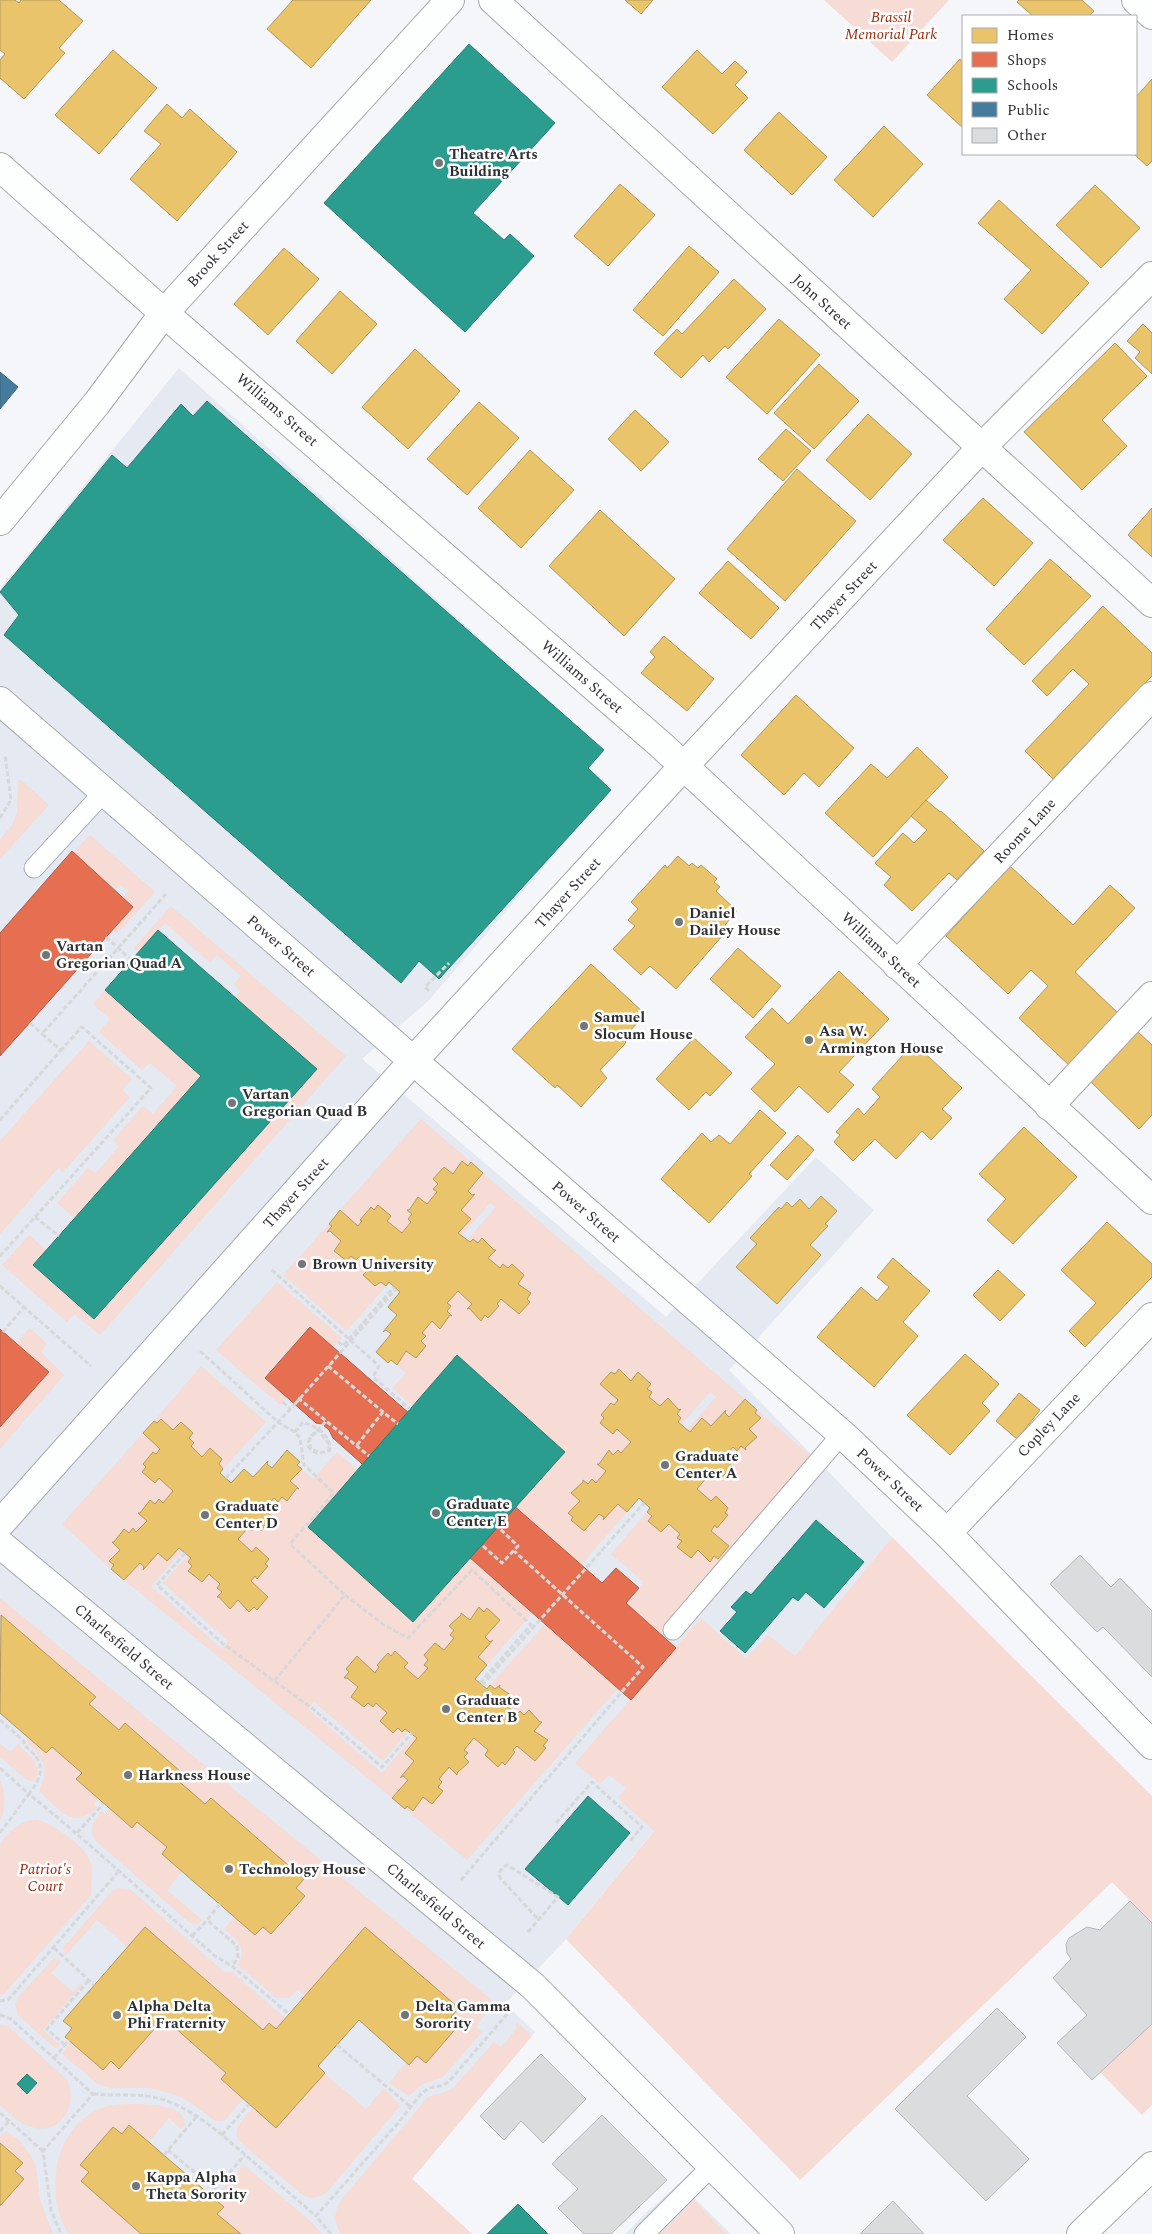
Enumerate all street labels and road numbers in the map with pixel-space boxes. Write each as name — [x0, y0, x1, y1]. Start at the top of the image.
street label: Brook Street — [181, 215, 255, 293]
street label: John Street — [787, 269, 857, 335]
street label: Williams Street — [231, 368, 323, 452]
street label: Thayer Street — [805, 555, 883, 637]
street label: Williams Street — [536, 635, 628, 719]
street label: Roome Lane — [988, 793, 1062, 869]
street label: Thayer Street — [529, 852, 607, 934]
street label: Williams Street — [836, 907, 926, 993]
street label: Power Street — [241, 909, 321, 983]
street label: Thayer Street — [257, 1152, 335, 1234]
street label: Power Street — [546, 1175, 626, 1249]
street label: Copley Lane — [1012, 1387, 1086, 1463]
street label: Power Street — [851, 1443, 929, 1517]
street label: Charlesfield Street — [69, 1598, 179, 1696]
street label: Charlesfield Street — [381, 1857, 491, 1955]

